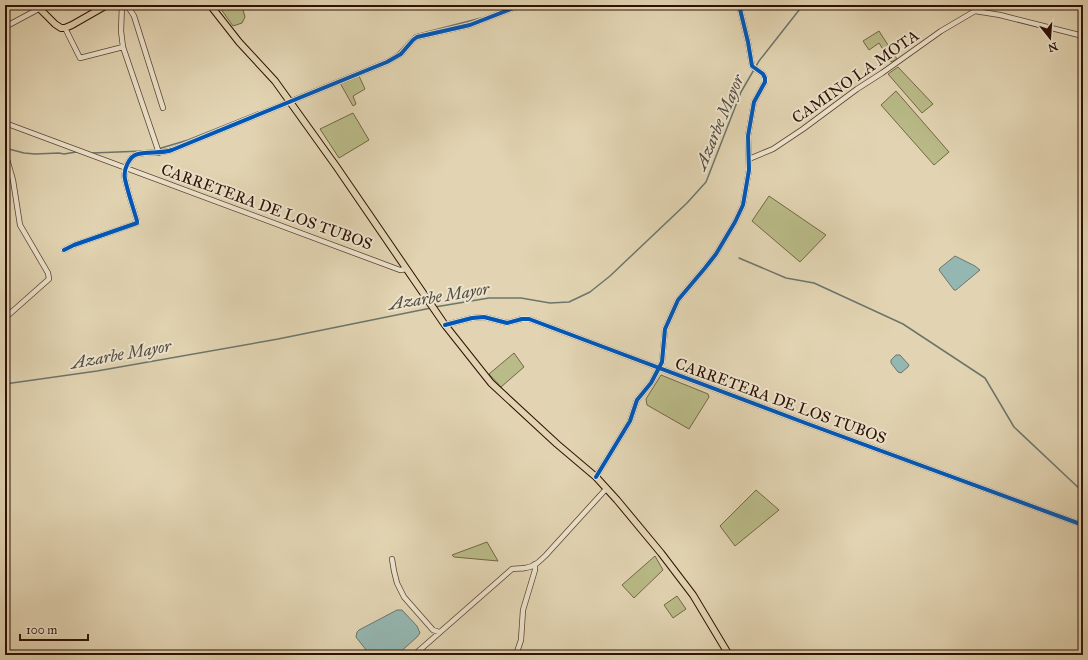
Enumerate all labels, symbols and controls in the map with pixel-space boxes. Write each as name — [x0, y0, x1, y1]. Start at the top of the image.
north arrow — [1030, 18, 1070, 58]
street label: CAMINO LA MOTA — [788, 25, 923, 127]
text: N — [1046, 40, 1059, 55]
water label: Azarbe Mayor — [689, 71, 749, 175]
street label: CARRETERA DE LOS TUBOS — [159, 159, 375, 254]
water label: Azarbe Mayor — [385, 278, 492, 315]
water label: Azarbe Mayor — [67, 335, 174, 374]
street label: CARRETERA DE LOS TUBOS — [673, 353, 889, 448]
scale bar — [20, 616, 88, 642]
text: 100 m — [26, 623, 57, 637]

